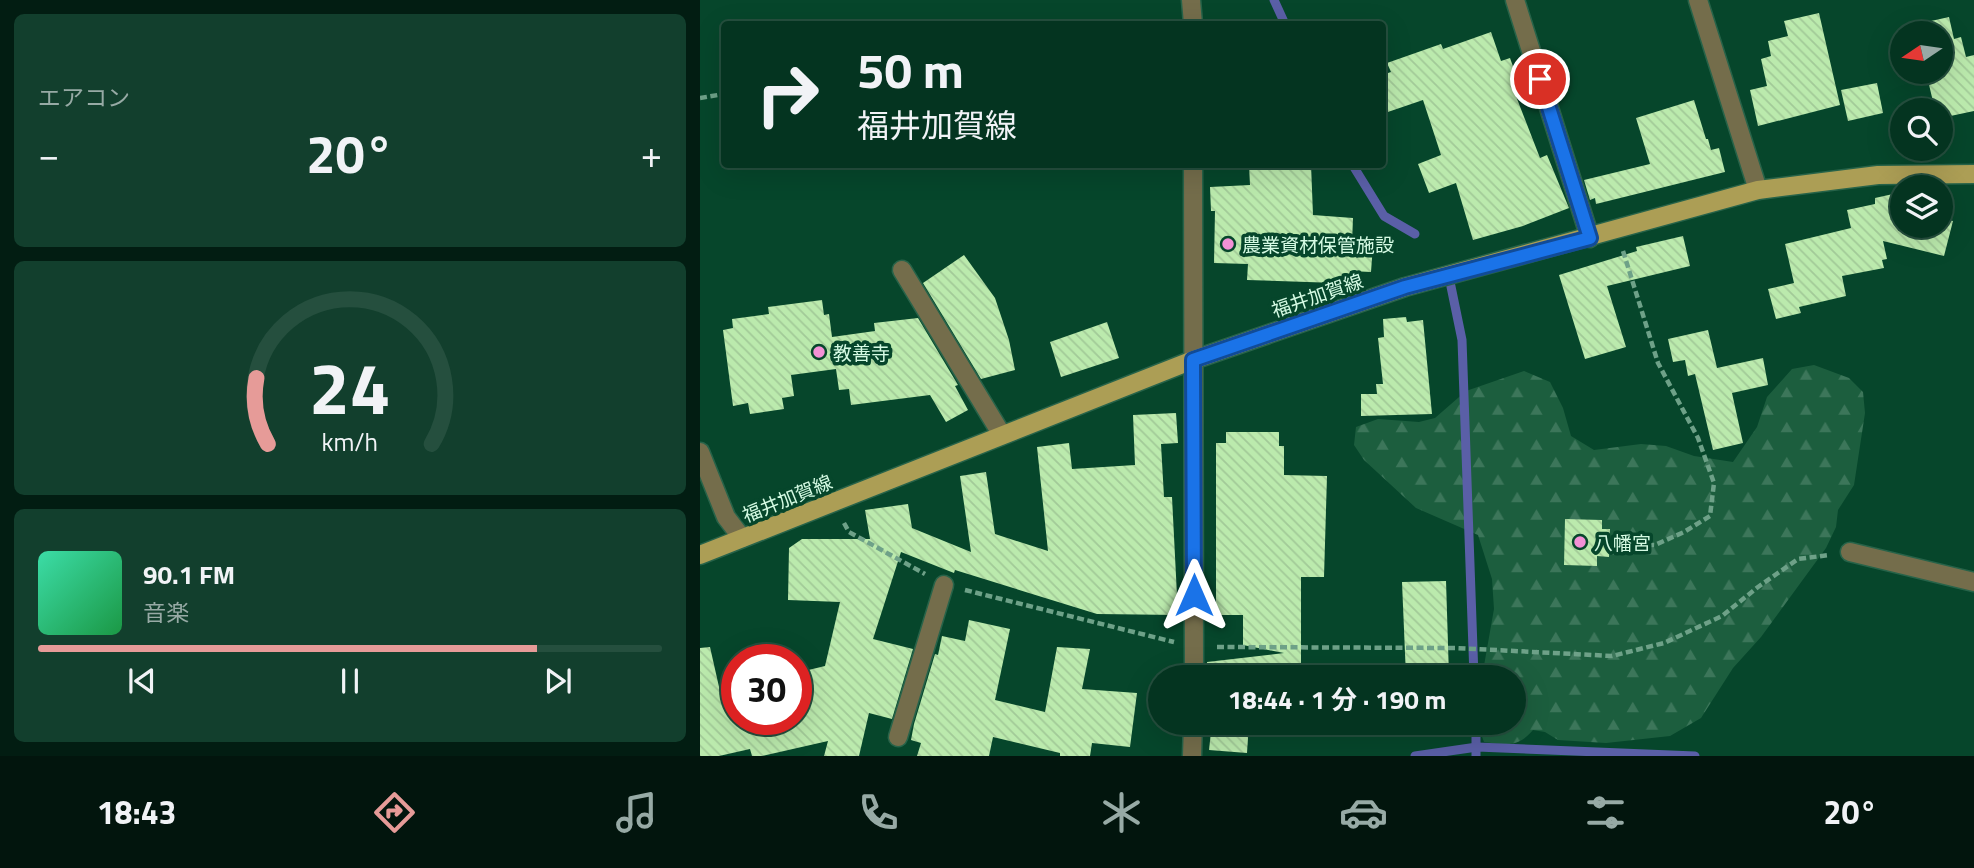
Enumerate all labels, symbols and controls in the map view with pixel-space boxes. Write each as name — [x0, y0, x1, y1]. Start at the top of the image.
north arrow — [1890, 21, 1953, 84]
map controls — [1890, 21, 1953, 238]
text: 50 m — [857, 32, 964, 107]
icon: right — [742, 49, 833, 140]
pin — [1510, 49, 1570, 109]
icon: arrive — [1521, 60, 1559, 98]
text: エアコン — [38, 80, 130, 115]
button: search — [1890, 98, 1953, 161]
text: 福井加賀線 — [857, 101, 1017, 149]
text: 20° — [306, 114, 394, 193]
text: − — [38, 125, 59, 183]
text: + — [641, 125, 662, 183]
button: layers — [1890, 175, 1953, 238]
place label: 農業資材保管施設 — [1242, 230, 1394, 259]
marker: 農業資材保管施設 — [1220, 236, 1236, 252]
street label: 福井加賀線 — [1267, 266, 1367, 324]
text: 24 — [309, 332, 391, 442]
place label: 教善寺 — [833, 338, 890, 367]
marker: 教善寺 — [811, 344, 827, 360]
text: km/h — [322, 423, 378, 461]
street label: 福井加賀線 — [738, 467, 836, 529]
place label: 八幡宮 — [1594, 528, 1651, 557]
marker: 八幡宮 — [1572, 534, 1588, 550]
text: 90.1 FM — [143, 555, 235, 594]
position arrow — [1157, 558, 1231, 632]
text: 音楽 — [143, 595, 189, 630]
speed limit sign: 30 — [721, 644, 812, 735]
icon: previous — [123, 662, 161, 700]
icon: pause — [331, 662, 369, 700]
icon: next — [539, 662, 577, 700]
text: 18:44 · 1 分 · 190 m — [1228, 680, 1446, 719]
text: 18:43 — [97, 788, 177, 836]
icon: directions — [370, 788, 419, 837]
icon: music — [612, 788, 661, 837]
icon: phone — [854, 788, 903, 837]
icon: climate — [1097, 788, 1146, 837]
icon: car — [1339, 788, 1388, 837]
icon: filters — [1581, 788, 1630, 837]
text: 20° — [1823, 788, 1877, 836]

